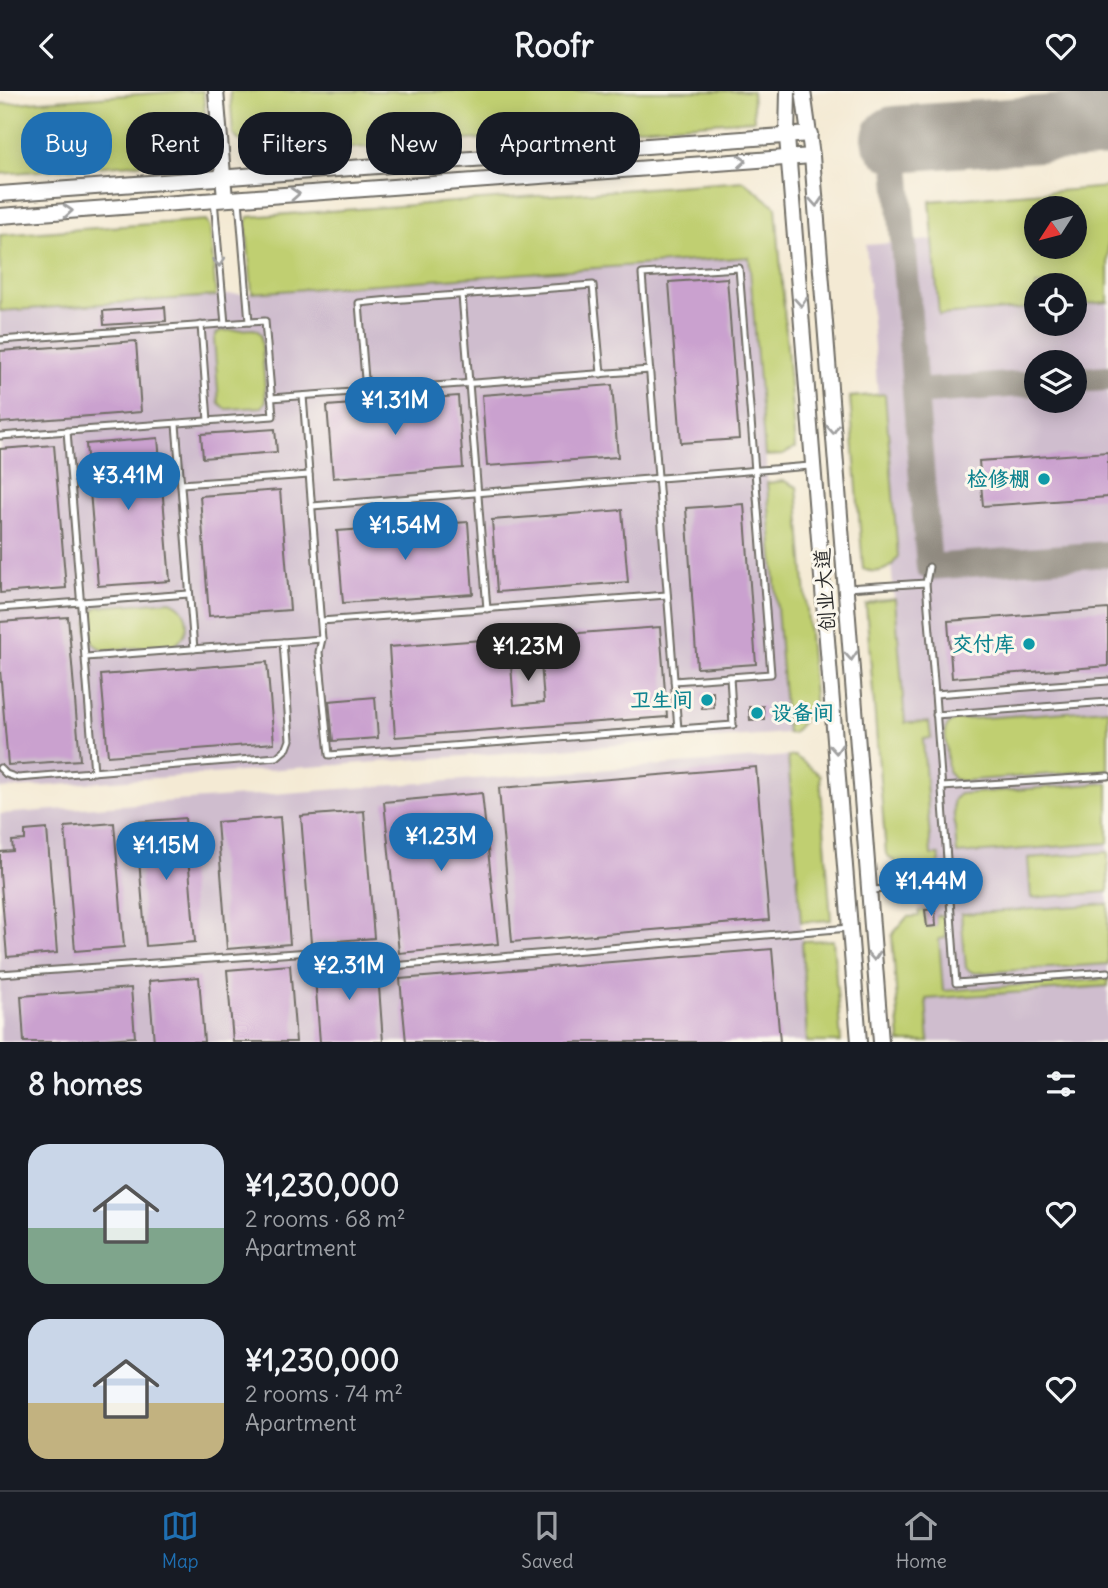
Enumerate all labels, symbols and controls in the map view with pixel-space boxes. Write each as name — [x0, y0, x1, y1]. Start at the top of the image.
text: Roofr — [514, 25, 594, 66]
icon: back — [28, 27, 66, 65]
icon: heart — [1042, 27, 1080, 65]
chip: Buy — [21, 112, 112, 175]
chip: Rent — [126, 112, 224, 175]
chip: Filters — [238, 112, 352, 175]
chip: New — [366, 112, 462, 175]
chip: Apartment — [476, 112, 640, 175]
one-way arrow — [737, 154, 748, 169]
one-way arrow — [290, 187, 301, 202]
north arrow — [1024, 196, 1087, 259]
map controls — [1024, 196, 1087, 413]
one-way arrow — [808, 197, 823, 208]
one-way arrow — [63, 204, 74, 219]
one-way arrow — [212, 256, 227, 268]
button: locate — [1024, 273, 1087, 336]
one-way arrow — [793, 297, 808, 308]
button: layers — [1024, 350, 1087, 413]
pin: ¥1.31M — [338, 377, 452, 437]
text: ¥1.31M — [361, 385, 429, 414]
one-way arrow — [825, 424, 840, 435]
pin: ¥3.41M — [71, 453, 185, 512]
text: ¥3.41M — [92, 460, 164, 489]
place label: 检修棚 — [967, 465, 1030, 492]
marker: 检修棚 — [1036, 471, 1052, 487]
pin: ¥1.54M — [348, 503, 462, 562]
text: ¥1.54M — [369, 510, 441, 539]
street label: 创业大道 — [808, 547, 841, 633]
pin: ¥1.23M — [471, 623, 585, 683]
place label: 交付库 — [952, 630, 1015, 657]
text: ¥1.23M — [492, 631, 564, 660]
marker: 交付库 — [1021, 636, 1037, 652]
one-way arrow — [843, 651, 858, 662]
place label: 卫生间 — [630, 686, 693, 713]
marker: 卫生间 — [699, 692, 715, 708]
place label: 设备间 — [771, 699, 834, 726]
marker: 设备间 — [749, 705, 765, 721]
one-way arrow — [828, 744, 843, 755]
pin: ¥1.23M — [384, 813, 498, 873]
text: ¥1.23M — [405, 821, 477, 850]
pin: ¥1.15M — [109, 823, 223, 882]
text: ¥1.15M — [132, 830, 200, 859]
pin: ¥1.44M — [874, 859, 988, 918]
text: ¥1.44M — [895, 866, 967, 895]
pin: ¥2.31M — [292, 943, 406, 1002]
text: ¥2.31M — [313, 950, 385, 979]
one-way arrow — [866, 951, 881, 962]
text: 8 homes — [28, 1065, 143, 1103]
icon: filters — [1042, 1065, 1080, 1103]
text: ¥1,230,000 — [245, 1166, 400, 1204]
icon: home — [84, 1172, 168, 1256]
icon: heart — [1042, 1195, 1080, 1233]
text: 2 rooms · 68 m² — [245, 1204, 406, 1233]
text: Apartment — [245, 1233, 357, 1262]
text: ¥1,230,000 — [245, 1341, 400, 1379]
icon: home — [84, 1347, 168, 1431]
icon: heart — [1042, 1370, 1080, 1408]
text: 2 rooms · 74 m² — [245, 1379, 403, 1408]
text: Apartment — [245, 1408, 357, 1437]
tab: Map — [161, 1507, 199, 1573]
tab: Saved — [521, 1507, 573, 1573]
tab: Home — [896, 1507, 947, 1573]

